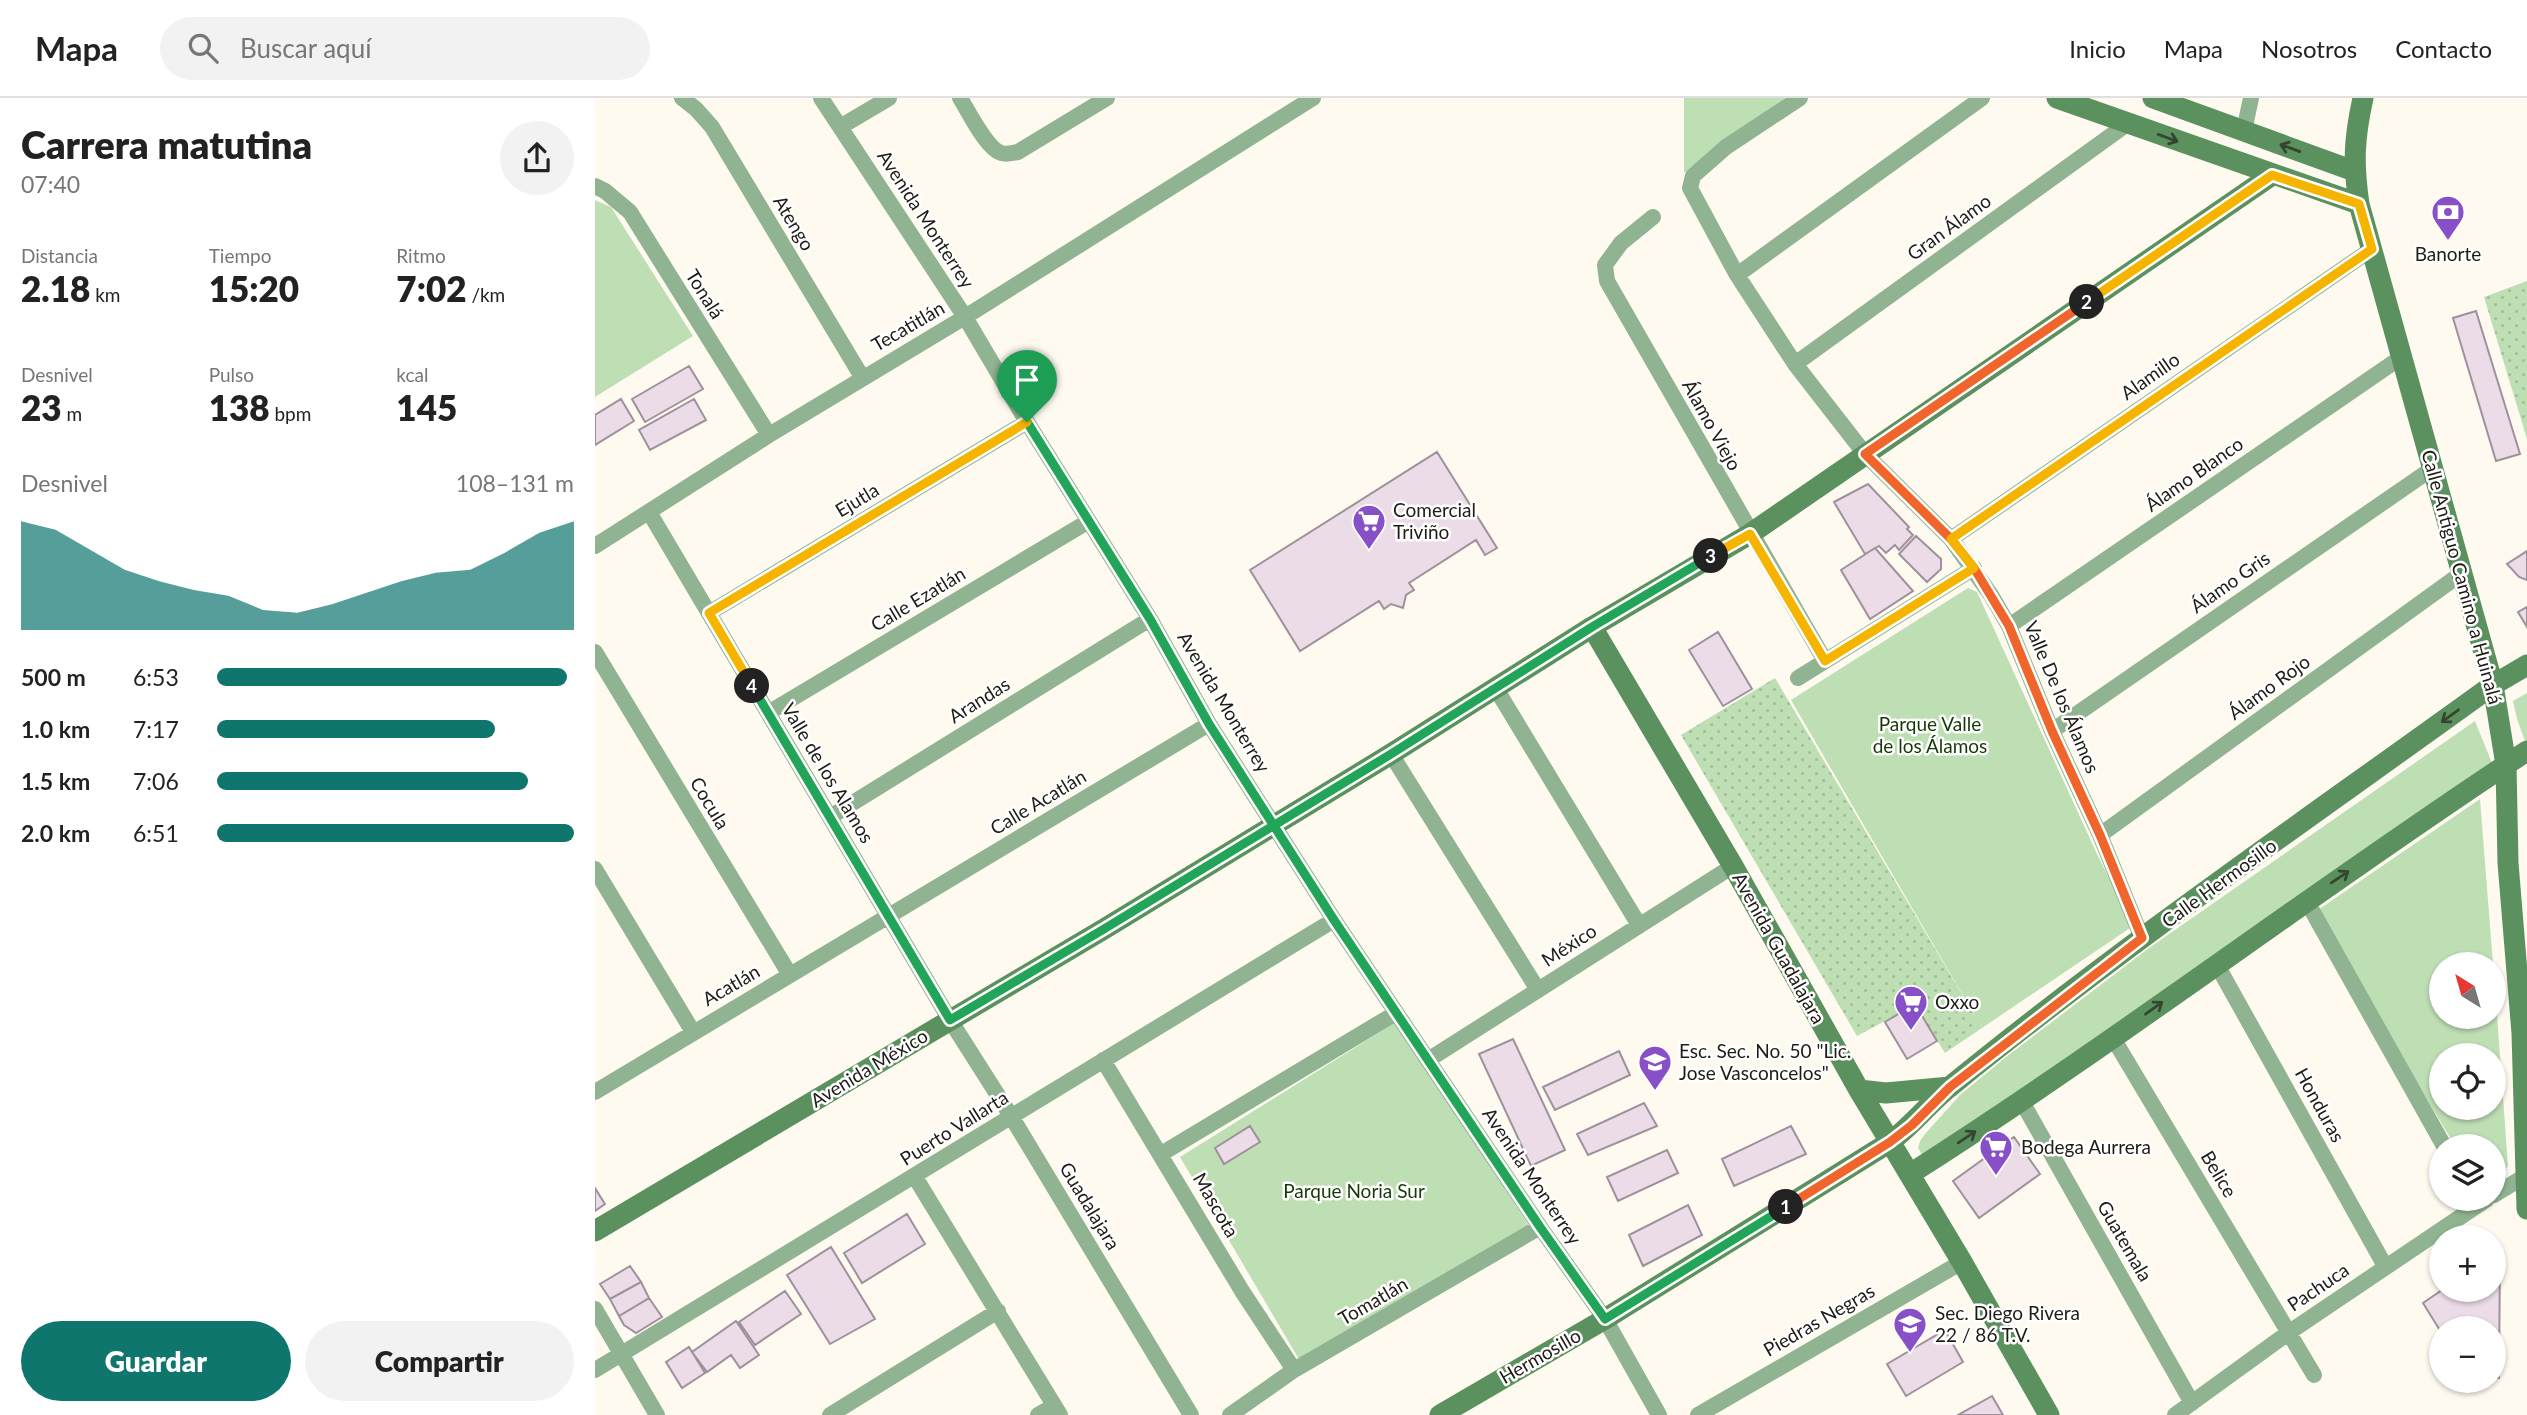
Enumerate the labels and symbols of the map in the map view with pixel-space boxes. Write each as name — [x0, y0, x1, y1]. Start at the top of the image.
one-way arrow — [2156, 133, 2178, 145]
one-way arrow — [2279, 141, 2301, 153]
street label: Avenida Monterrey — [873, 145, 980, 292]
street label: Gran Álamo — [1902, 189, 1995, 265]
street label: Atengo — [769, 191, 820, 254]
bank icon: Banorte — [2429, 193, 2467, 242]
place label: Banorte — [2415, 242, 2481, 265]
street label: Tonalá — [681, 265, 729, 323]
pin: 2 — [2069, 284, 2105, 320]
street label: Tecatitlán — [867, 296, 948, 356]
street label: Alamillo — [2116, 347, 2184, 404]
pin — [997, 350, 1057, 422]
street label: Álamo Viejo — [1678, 375, 1747, 474]
street label: Álamo Blanco — [2140, 431, 2247, 516]
street label: Calle Antiguo Camino a Huinalá — [2417, 447, 2508, 707]
street label: Ejutla — [831, 478, 883, 521]
place label: Comercial Triviño — [1393, 498, 1476, 543]
supermarket icon: Comercial Triviño — [1350, 502, 1388, 551]
pin: 3 — [1693, 538, 1729, 574]
street label: Álamo Gris — [2186, 546, 2274, 617]
street label: Calle Ezatlán — [866, 561, 969, 636]
street label: Valle De los Álamos — [2020, 617, 2105, 776]
street label: Avenida Monterrey — [1173, 627, 1276, 776]
street label: Álamo Rojo — [2223, 649, 2314, 724]
pin: 4 — [735, 668, 769, 704]
street label: Arandas — [944, 672, 1014, 727]
street label: Valle de los Alamos — [778, 699, 879, 847]
one-way arrow — [2440, 708, 2459, 723]
park label: Parque Valle de los Álamos — [1873, 712, 1987, 757]
street label: Calle Acatlán — [986, 764, 1090, 839]
street label: Cocula — [686, 772, 735, 833]
street label: Calle Hermosillo — [2157, 833, 2281, 932]
street label: Avenida Guadalajara — [1728, 868, 1831, 1028]
one-way arrow — [2330, 870, 2349, 884]
street label: México — [1537, 918, 1601, 971]
north arrow — [2429, 952, 2506, 1029]
street label: Acatlán — [698, 959, 763, 1010]
supermarket icon: Oxxo — [1892, 983, 1930, 1032]
place label: Oxxo — [1935, 990, 1979, 1013]
one-way arrow — [2144, 1001, 2163, 1015]
street label: Avenida México — [806, 1024, 932, 1112]
place label: Esc. Sec. No. 50 "Lic. Jose Vasconcelos" — [1679, 1039, 1851, 1084]
school or university icon: Esc. Sec. No. 50 "Lic. Jose Vasconcelos" — [1636, 1043, 1674, 1092]
street label: Honduras — [2291, 1064, 2350, 1146]
street label: Puerto Vallarta — [895, 1085, 1012, 1170]
street label: Avenida Monterrey — [1478, 1103, 1587, 1249]
supermarket icon: Bodega Aurrera — [1977, 1128, 2015, 1177]
one-way arrow — [1957, 1130, 1976, 1144]
place label: Bodega Aurrera — [2021, 1135, 2151, 1158]
street label: Belice — [2197, 1146, 2242, 1201]
street label: Guadalajara — [1055, 1158, 1126, 1254]
street label: Mascota — [1189, 1168, 1244, 1241]
park label: Parque Noria Sur — [1283, 1179, 1425, 1202]
pin: 1 — [1769, 1190, 1803, 1224]
street label: Guatemala — [2093, 1196, 2158, 1285]
street label: Pachuca — [2283, 1258, 2353, 1316]
street label: Tomatlán — [1334, 1272, 1411, 1330]
street label: Piedras Negras — [1759, 1278, 1878, 1361]
place label: Sec. Diego Rivera 22 / 86 T.V. — [1935, 1301, 2080, 1346]
school or university icon: Sec. Diego Rivera 22 / 86 T.V. — [1891, 1305, 1929, 1354]
street label: Hermosillo — [1495, 1323, 1585, 1388]

